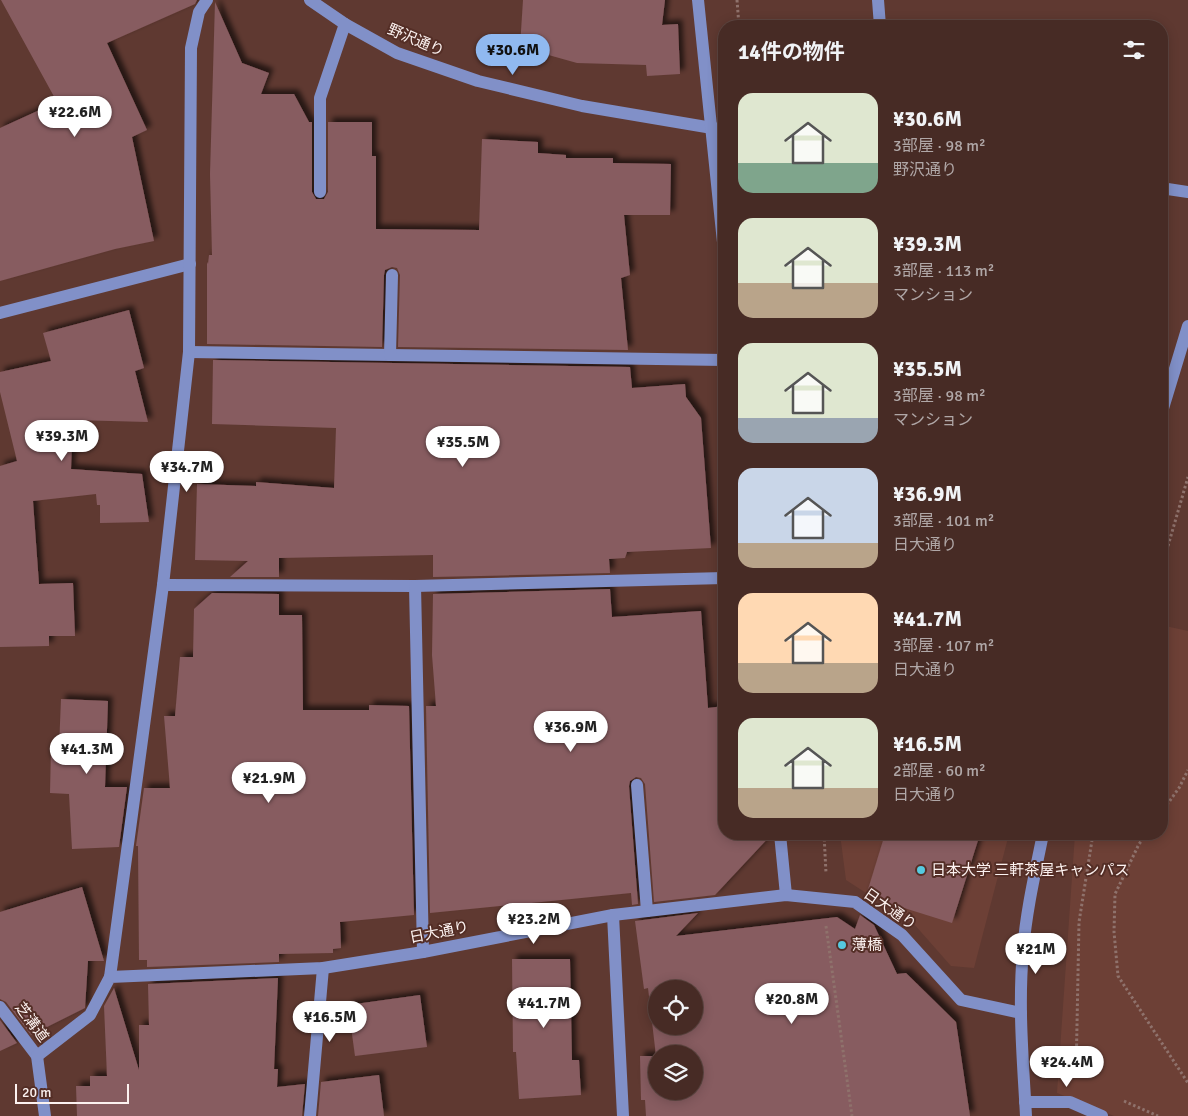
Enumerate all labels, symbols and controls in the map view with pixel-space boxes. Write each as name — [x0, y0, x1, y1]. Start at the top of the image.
street label: 野沢通り — [385, 20, 447, 60]
pin: ¥30.6M — [472, 34, 554, 76]
icon: filters — [1120, 36, 1148, 64]
text: 14件の物件 — [738, 39, 845, 65]
text: ¥30.6M — [487, 40, 539, 60]
pin: ¥22.6M — [34, 96, 116, 138]
text: ¥22.6M — [49, 102, 101, 122]
text: ¥30.6M — [893, 106, 962, 132]
icon: home — [778, 113, 838, 173]
text: 3部屋 · 98 m² — [893, 136, 986, 156]
text: 野沢通り — [893, 160, 957, 180]
text: ¥39.3M — [893, 231, 962, 257]
icon: home — [778, 238, 838, 298]
text: 3部屋 · 113 m² — [893, 261, 994, 281]
text: マンション — [893, 285, 973, 305]
text: ¥35.5M — [893, 356, 962, 382]
icon: home — [778, 363, 838, 423]
text: 3部屋 · 98 m² — [893, 386, 986, 406]
text: マンション — [893, 410, 973, 430]
pin: ¥39.3M — [21, 420, 103, 462]
text: ¥39.3M — [36, 426, 88, 446]
pin: ¥35.5M — [422, 426, 504, 468]
text: ¥35.5M — [437, 432, 489, 452]
pin: ¥34.7M — [146, 450, 228, 493]
text: ¥34.7M — [161, 457, 213, 477]
text: ¥36.9M — [893, 481, 962, 507]
icon: home — [778, 488, 838, 548]
text: 3部屋 · 101 m² — [893, 511, 994, 531]
text: 日大通り — [893, 535, 957, 555]
text: ¥41.7M — [893, 606, 962, 632]
icon: home — [778, 613, 838, 673]
text: 3部屋 · 107 m² — [893, 636, 994, 656]
text: 日大通り — [893, 660, 957, 680]
pin: ¥36.9M — [530, 710, 612, 753]
text: ¥36.9M — [545, 717, 597, 737]
text: ¥16.5M — [893, 731, 962, 757]
pin: ¥41.3M — [46, 732, 128, 775]
icon: home — [778, 738, 838, 798]
text: ¥41.3M — [61, 739, 113, 759]
text: 2部屋 · 60 m² — [893, 761, 986, 781]
pin: ¥21.9M — [228, 762, 310, 804]
text: ¥21.9M — [243, 768, 295, 788]
text: 日大通り — [893, 785, 957, 805]
place label: 日本大学 三軒茶屋キャンパス — [931, 861, 1129, 879]
marker: 日本大学 三軒茶屋キャンパス — [915, 864, 927, 876]
street label: 日大通り — [860, 884, 920, 934]
pin: ¥23.2M — [493, 902, 575, 945]
text: ¥23.2M — [508, 909, 560, 929]
street label: 日大通り — [408, 917, 470, 947]
pin: ¥21M — [1006, 932, 1066, 975]
place label: 薄橋 — [852, 936, 882, 954]
marker: 薄橋 — [836, 939, 848, 951]
text: ¥21M — [1016, 939, 1056, 959]
map controls — [648, 980, 703, 1100]
button: locate — [648, 980, 703, 1035]
pin: ¥20.8M — [751, 982, 833, 1025]
pin: ¥41.7M — [503, 986, 585, 1029]
text: ¥20.8M — [766, 989, 818, 1009]
text: ¥41.7M — [518, 993, 570, 1013]
street label: 芝溝道 — [11, 999, 53, 1045]
pin: ¥16.5M — [289, 1000, 371, 1043]
text: ¥16.5M — [304, 1007, 356, 1027]
button: layers — [648, 1045, 703, 1100]
pin: ¥24.4M — [1026, 1046, 1108, 1088]
text: ¥24.4M — [1041, 1052, 1093, 1072]
scale bar — [15, 1081, 129, 1104]
text: 20 m — [22, 1084, 51, 1101]

